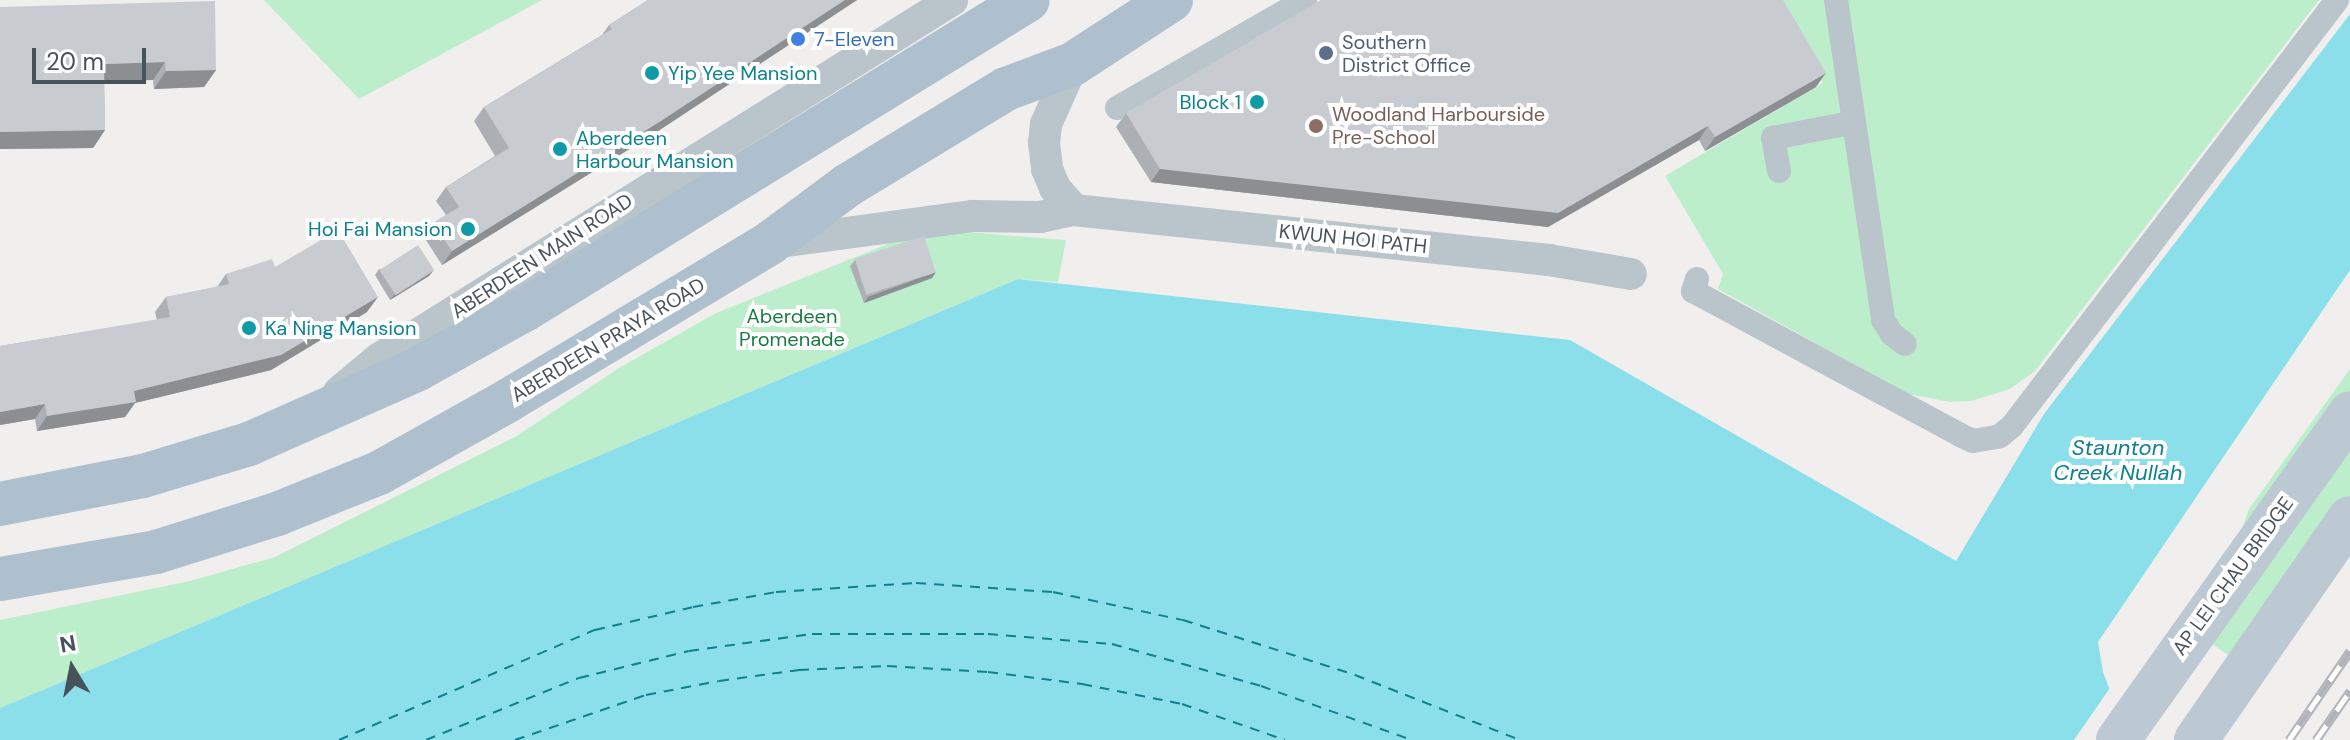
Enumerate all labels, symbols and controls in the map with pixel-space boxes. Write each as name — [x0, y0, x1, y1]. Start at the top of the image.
place label: 7-Eleven — [814, 27, 894, 51]
marker: 7-Eleven — [789, 30, 807, 48]
place label: Southern District Office — [1342, 30, 1471, 77]
scale bar — [36, 32, 150, 82]
marker: Southern District Office — [1317, 44, 1335, 62]
text: 20 m — [46, 46, 104, 77]
place label: Yip Yee Mansion — [668, 61, 817, 85]
marker: Yip Yee Mansion — [643, 64, 661, 82]
place label: Block 1 — [1180, 90, 1241, 114]
marker: Block 1 — [1248, 93, 1266, 111]
place label: Woodland Harbourside Pre-School — [1332, 102, 1545, 149]
marker: Woodland Harbourside Pre-School — [1307, 117, 1325, 135]
place label: Aberdeen Harbour Mansion — [576, 126, 734, 173]
marker: Aberdeen Harbour Mansion — [551, 140, 569, 158]
street label: ABERDEEN MAIN ROAD — [447, 188, 637, 324]
place label: Hoi Fai Mansion — [308, 217, 452, 241]
street label: KWUN HOI PATH — [1278, 219, 1428, 259]
marker: Hoi Fai Mansion — [459, 220, 477, 238]
street label: ABERDEEN PRAYA ROAD — [507, 273, 709, 407]
park label: Aberdeen Promenade — [739, 304, 845, 351]
place label: Ka Ning Mansion — [265, 316, 416, 340]
marker: Ka Ning Mansion — [240, 319, 258, 337]
water label: Staunton Creek Nullah — [2054, 434, 2182, 486]
street label: AP LEI CHAU BRIDGE — [2167, 492, 2299, 660]
north arrow — [32, 628, 112, 708]
text: N — [57, 628, 78, 660]

